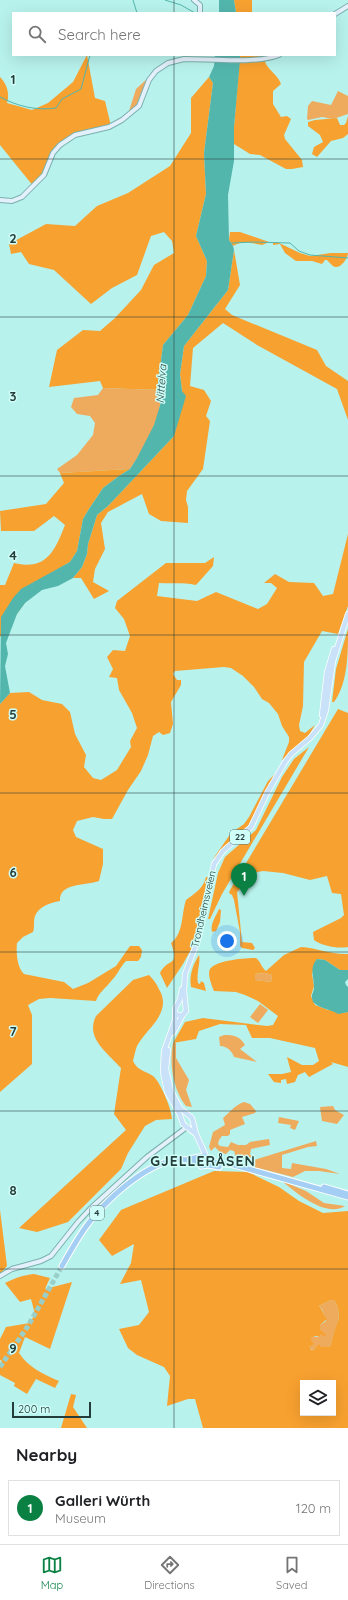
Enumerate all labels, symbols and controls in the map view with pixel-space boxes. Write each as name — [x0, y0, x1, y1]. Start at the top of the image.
search box — [12, 12, 336, 56]
icon: search — [26, 23, 48, 45]
text: Search here — [58, 25, 141, 44]
text: 1 — [10, 71, 16, 87]
text: 2 — [9, 230, 17, 246]
water label: Nittelva — [153, 363, 169, 404]
text: 3 — [10, 388, 17, 404]
text: 4 — [9, 547, 17, 563]
text: 5 — [9, 706, 17, 722]
road number: 22 — [230, 830, 250, 844]
pin: 1 — [231, 863, 257, 896]
text: 6 — [9, 864, 17, 880]
street label: Trondheimsveien — [188, 869, 219, 949]
your location — [217, 931, 237, 951]
text: 7 — [9, 1023, 17, 1039]
district label: GJELLERÅSEN — [150, 1152, 256, 1170]
text: 8 — [9, 1182, 17, 1198]
road number: 4 — [90, 1206, 104, 1220]
text: 9 — [9, 1340, 17, 1356]
map controls — [300, 1380, 336, 1416]
button: layers — [300, 1380, 336, 1416]
scale bar — [12, 1400, 91, 1419]
text: 200 m — [18, 1402, 50, 1416]
text: Nearby — [16, 1444, 77, 1465]
text: Galleri Würth — [55, 1491, 150, 1510]
text: 1 — [27, 1500, 33, 1516]
text: 120 m — [296, 1500, 331, 1516]
text: Museum — [55, 1510, 106, 1526]
tab: Map — [41, 1554, 63, 1592]
tab: Directions — [144, 1554, 195, 1592]
tab: Saved — [276, 1554, 307, 1592]

